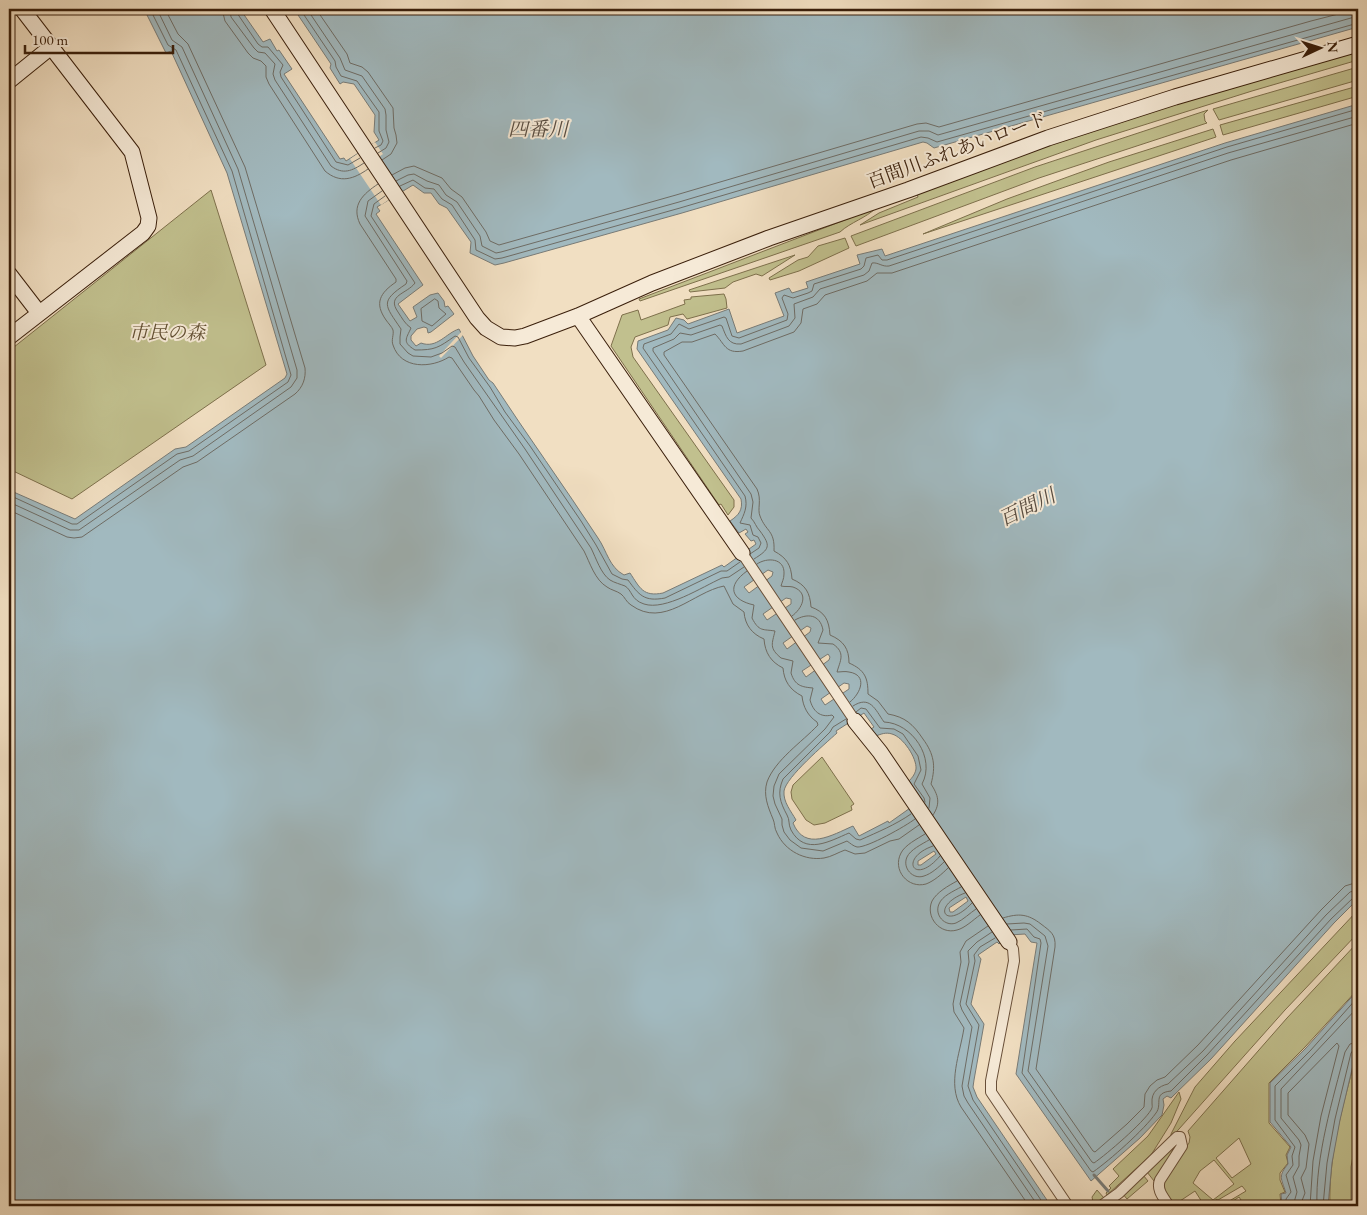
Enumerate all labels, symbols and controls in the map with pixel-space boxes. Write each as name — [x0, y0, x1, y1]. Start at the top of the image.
scale bar — [25, 22, 172, 54]
north arrow — [1294, 22, 1344, 72]
text: 100 m — [32, 30, 69, 49]
text: N — [1324, 41, 1342, 54]
street label: 百間川ふれあいロード — [863, 106, 1051, 194]
water label: 四番川 — [508, 116, 570, 142]
park label: 市民の森 — [129, 320, 207, 345]
water label: 百間川 — [994, 481, 1061, 532]

